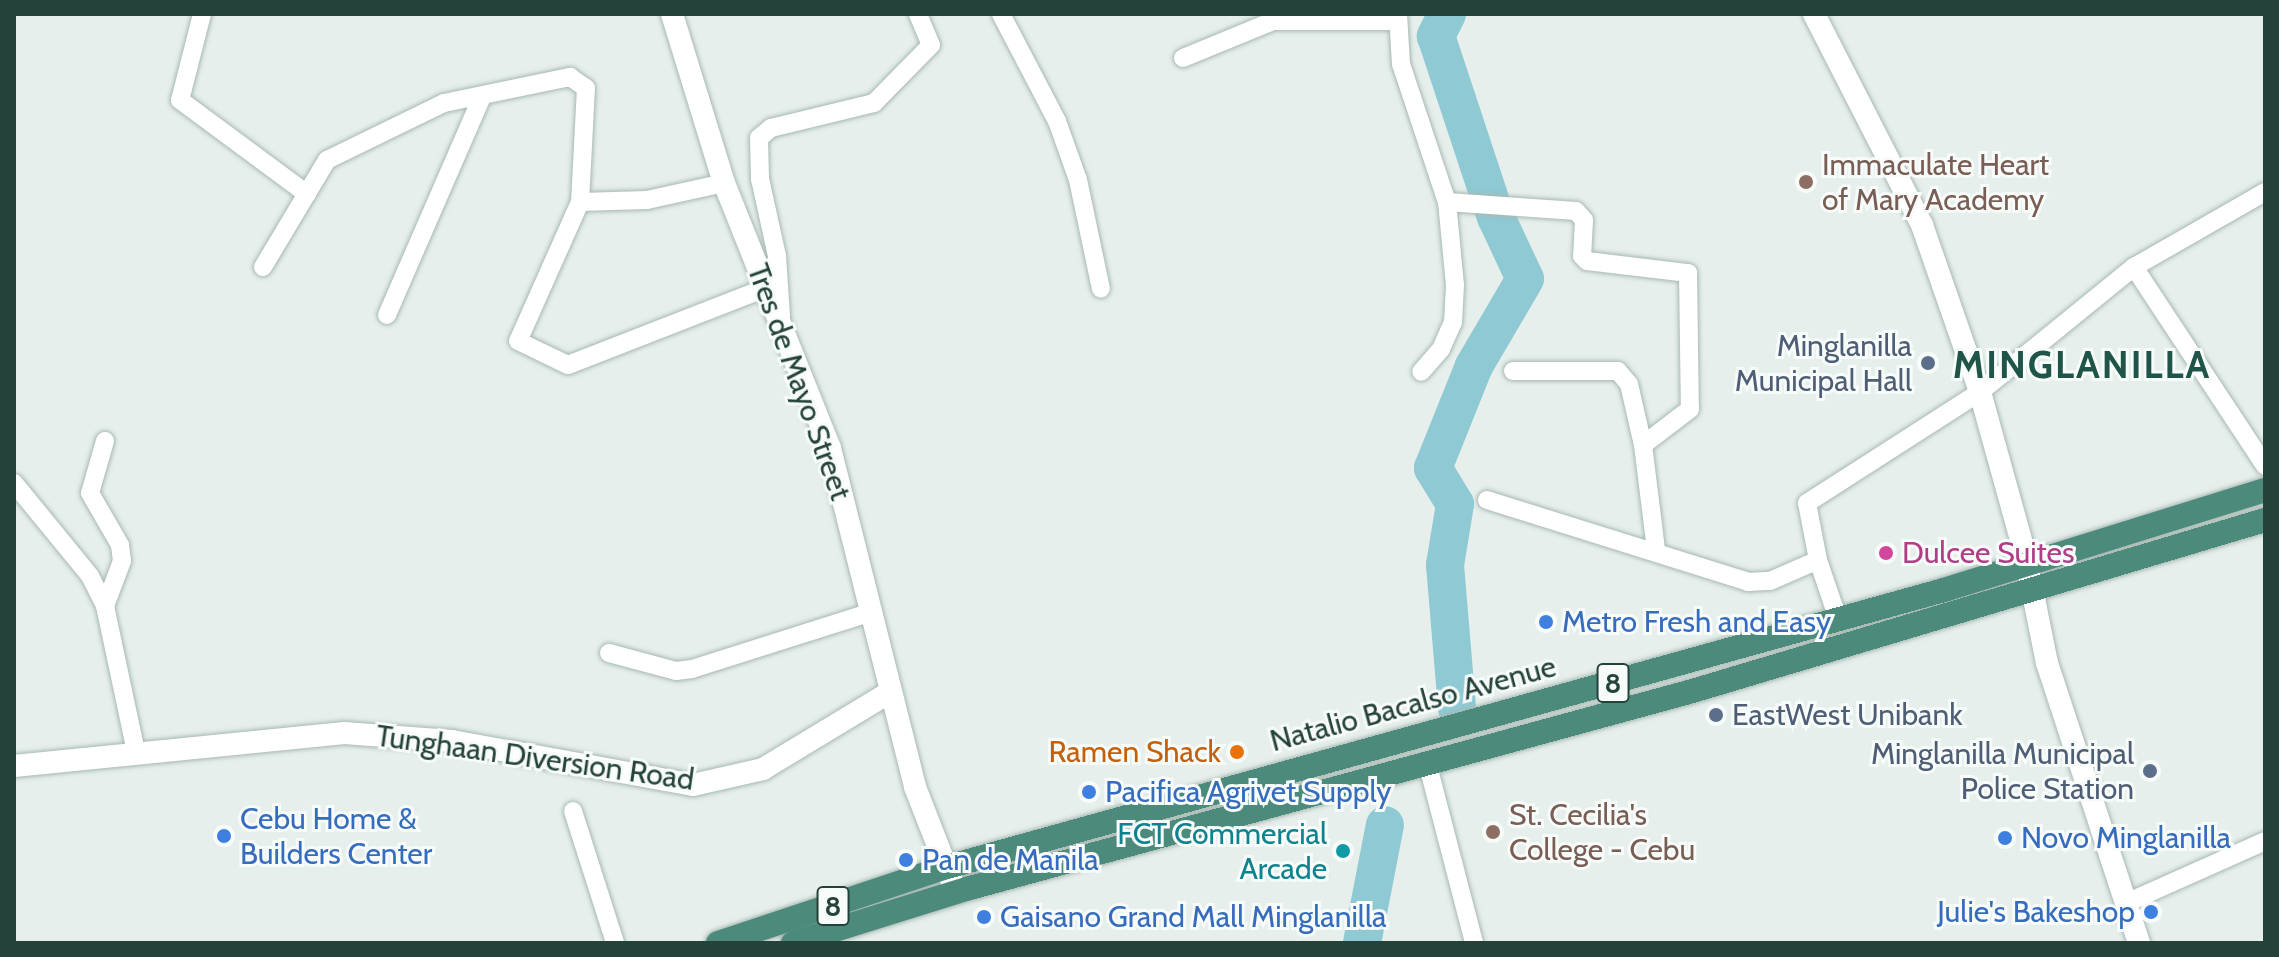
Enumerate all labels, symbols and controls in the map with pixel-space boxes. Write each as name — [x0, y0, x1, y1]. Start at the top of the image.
place label: Immaculate Heart of Mary Academy — [1822, 147, 2049, 218]
marker: Immaculate Heart of Mary Academy — [1797, 173, 1815, 191]
street label: Tres de Mayo Street — [740, 259, 858, 505]
place label: Minglanilla Municipal Hall — [1735, 328, 1912, 398]
district label: MINGLANILLA — [1953, 342, 2211, 388]
marker: Minglanilla Municipal Hall — [1919, 354, 1937, 372]
place label: Dulcee Suites — [1902, 535, 2074, 571]
marker: Dulcee Suites — [1877, 544, 1895, 562]
place label: Metro Fresh and Easy — [1562, 604, 1831, 640]
marker: Metro Fresh and Easy — [1537, 613, 1555, 631]
street label: Natalio Bacalso Avenue — [1266, 649, 1560, 759]
road number: 8 — [1595, 659, 1631, 707]
place label: EastWest Unibank — [1732, 697, 1963, 733]
marker: EastWest Unibank — [1707, 706, 1725, 724]
street label: Tunghaan Diversion Road — [374, 718, 696, 798]
place label: Ramen Shack — [1048, 734, 1221, 770]
place label: Minglanilla Municipal Police Station — [1871, 736, 2134, 806]
marker: Ramen Shack — [1228, 743, 1246, 761]
marker: Minglanilla Municipal Police Station — [2141, 762, 2159, 780]
place label: Pacifica Agrivet Supply — [1105, 774, 1391, 810]
marker: Pacifica Agrivet Supply — [1080, 783, 1098, 801]
place label: St. Cecilia's College - Cebu — [1509, 797, 1695, 868]
place label: Cebu Home & Builders Center — [240, 801, 432, 872]
place label: FCT Commercial Arcade — [1117, 816, 1327, 886]
place label: Novo Minglanilla — [2021, 820, 2231, 856]
marker: St. Cecilia's College - Cebu — [1484, 823, 1502, 841]
marker: Cebu Home & Builders Center — [215, 827, 233, 845]
marker: Novo Minglanilla — [1996, 829, 2014, 847]
place label: Pan de Manila — [922, 842, 1099, 878]
marker: FCT Commercial Arcade — [1334, 842, 1352, 860]
marker: Pan de Manila — [897, 851, 915, 869]
road number: 8 — [815, 882, 851, 930]
place label: Julie's Bakeshop — [1937, 894, 2135, 930]
place label: Gaisano Grand Mall Minglanilla — [1000, 899, 1386, 935]
marker: Julie's Bakeshop — [2142, 903, 2160, 921]
marker: Gaisano Grand Mall Minglanilla — [975, 908, 993, 926]

